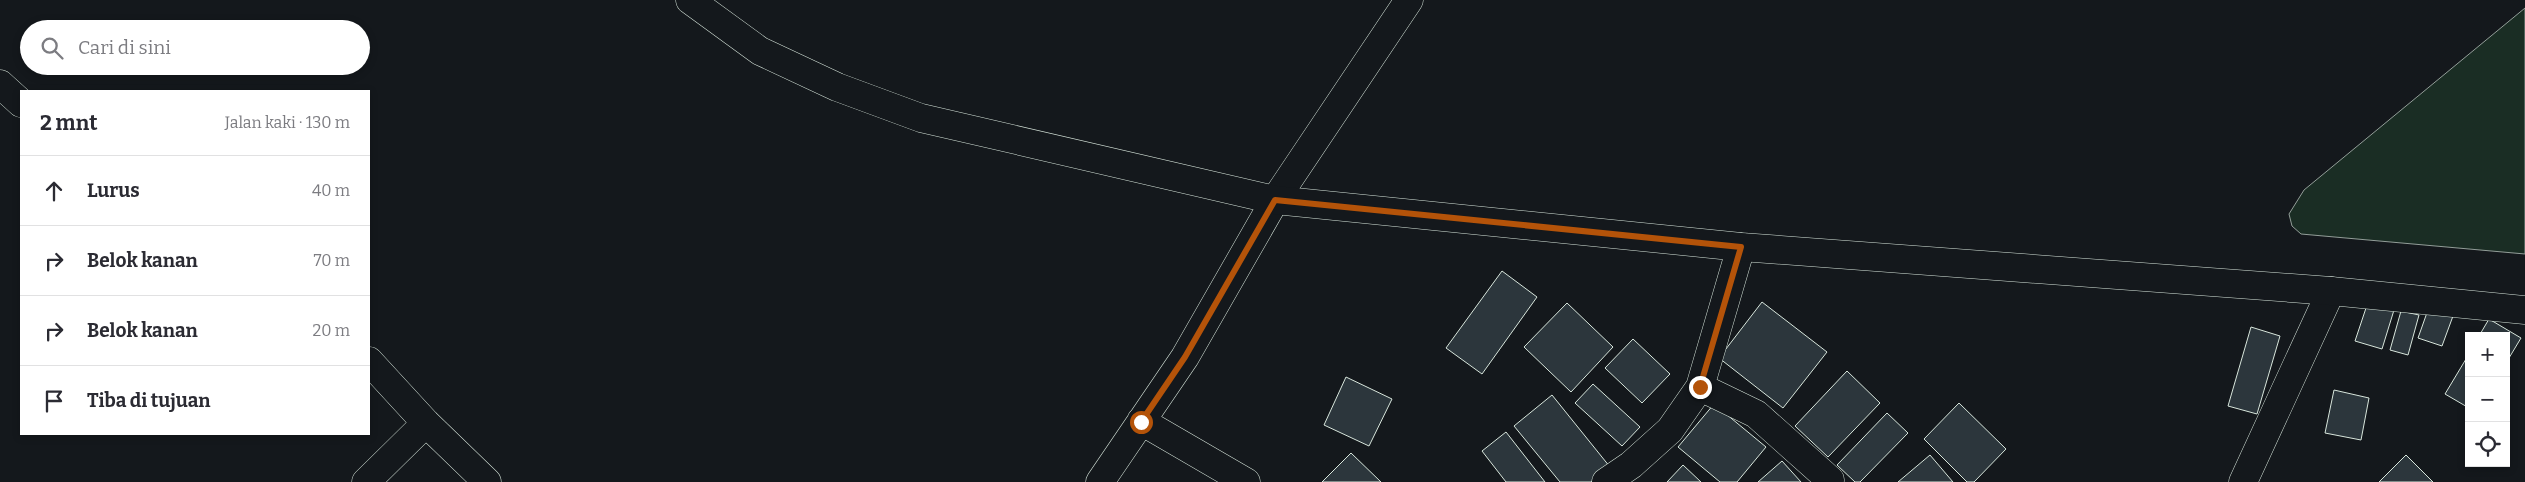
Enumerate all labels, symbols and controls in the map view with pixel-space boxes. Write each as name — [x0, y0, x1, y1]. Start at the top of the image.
search box — [20, 20, 370, 75]
icon: search — [38, 34, 66, 62]
text: Cari di sini — [78, 36, 171, 59]
text: 2 mnt — [40, 110, 97, 136]
text: Jalan kaki · 130 m — [225, 113, 350, 132]
icon: ahead — [40, 177, 68, 205]
text: Lurus — [87, 179, 140, 202]
text: 40 m — [312, 181, 350, 200]
icon: right — [40, 247, 68, 275]
text: Belok kanan — [87, 249, 198, 272]
text: 70 m — [314, 251, 350, 270]
icon: right — [40, 317, 68, 345]
text: Belok kanan — [87, 319, 198, 342]
text: 20 m — [313, 321, 350, 340]
map controls — [2465, 332, 2510, 467]
button: + — [2465, 332, 2510, 377]
route end — [1689, 376, 1712, 399]
button: − — [2465, 377, 2510, 422]
icon: arrive — [40, 387, 68, 415]
text: Tiba di tujuan — [87, 389, 211, 412]
route start — [1130, 411, 1153, 434]
button: locate — [2465, 422, 2510, 467]

